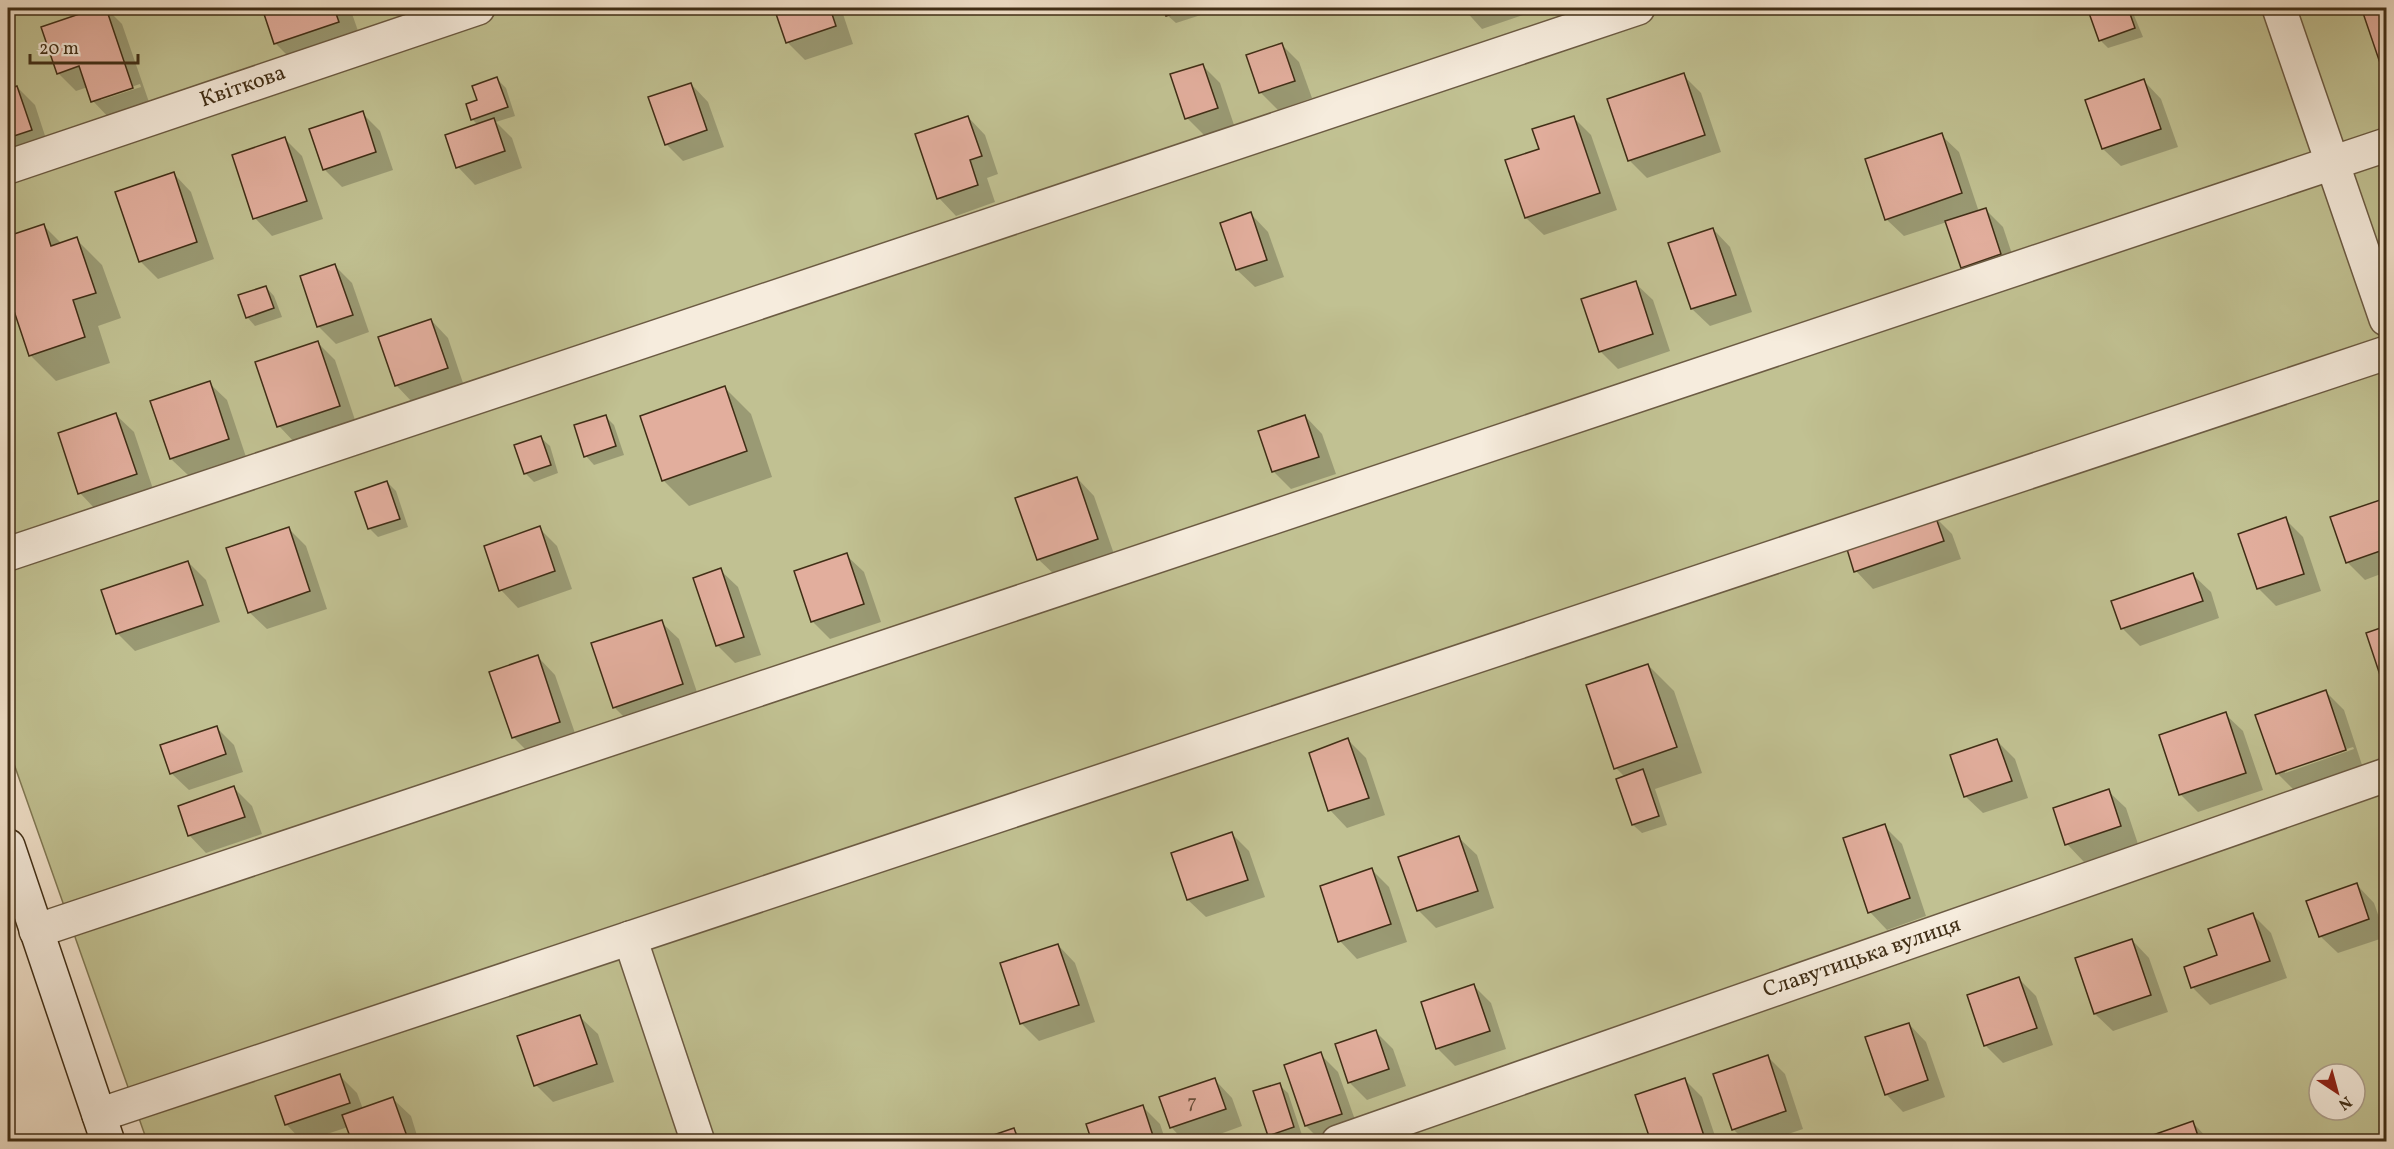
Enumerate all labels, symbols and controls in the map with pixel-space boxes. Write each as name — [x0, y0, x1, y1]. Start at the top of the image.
scale bar — [30, 27, 138, 65]
text: 20 m — [39, 37, 79, 62]
street label: Квіткова — [196, 58, 290, 116]
street label: Славутицька вулиця — [1759, 910, 1965, 1006]
north arrow — [2307, 1062, 2367, 1122]
house number: 7 — [1187, 1089, 1197, 1117]
text: N — [2333, 1090, 2356, 1115]

